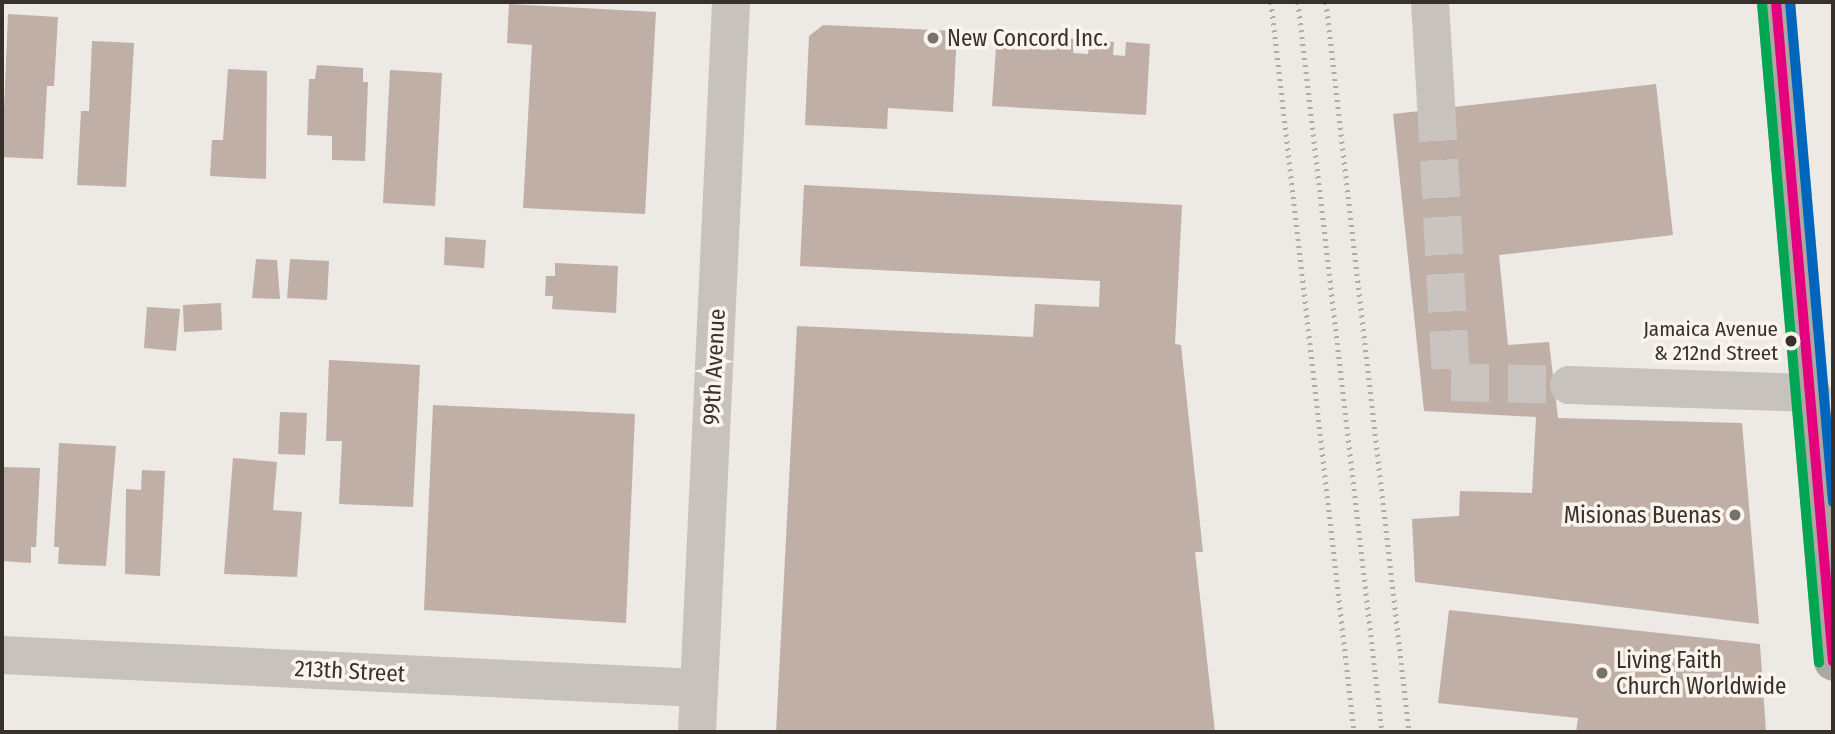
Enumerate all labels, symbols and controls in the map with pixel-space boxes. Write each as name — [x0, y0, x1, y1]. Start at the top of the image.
place label: New Concord Inc. — [947, 24, 1108, 52]
marker: New Concord Inc. — [925, 30, 941, 46]
street label: 99th Avenue — [697, 308, 731, 426]
place label: Jamaica Avenue & 212nd Street — [1643, 316, 1778, 366]
marker: Jamaica Avenue & 212nd Street — [1784, 334, 1798, 348]
place label: Misionas Buenas — [1564, 501, 1721, 529]
marker: Misionas Buenas — [1727, 507, 1743, 523]
place label: Living Faith Church Worldwide — [1616, 646, 1786, 700]
street label: 213th Street — [294, 654, 406, 688]
marker: Living Faith Church Worldwide — [1594, 665, 1610, 681]

